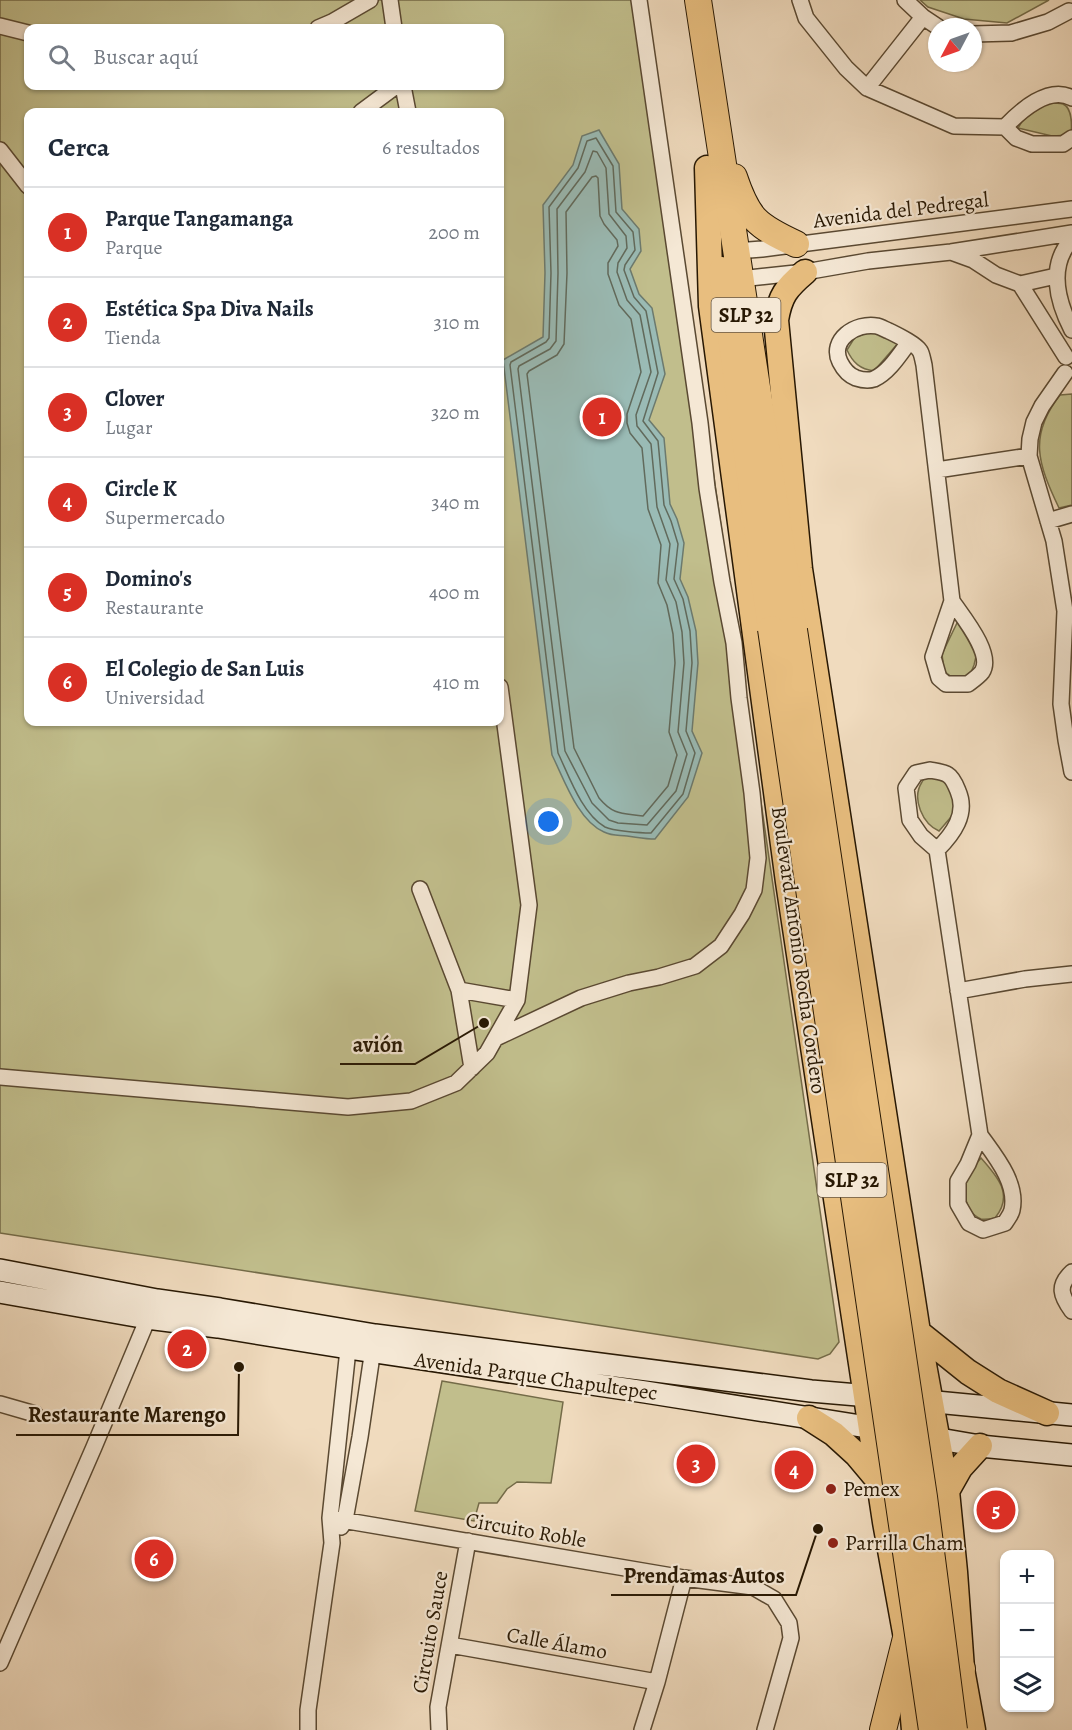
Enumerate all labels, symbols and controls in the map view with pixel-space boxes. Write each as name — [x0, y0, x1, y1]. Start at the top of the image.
north arrow — [928, 18, 982, 72]
search box — [24, 24, 504, 90]
icon: search — [45, 41, 78, 74]
text: Buscar aquí — [93, 42, 199, 72]
text: Cerca — [48, 130, 110, 165]
text: 6 resultados — [382, 134, 480, 161]
street label: Avenida del Pedregal — [811, 185, 990, 235]
text: Parque Tangamanga — [105, 204, 293, 234]
text: 1 — [64, 219, 71, 246]
text: 200 m — [429, 219, 480, 246]
text: Parque — [105, 234, 163, 261]
text: Estética Spa Diva Nails — [105, 294, 314, 324]
road number: SLP 32 — [712, 298, 780, 332]
text: 2 — [63, 309, 72, 336]
text: 310 m — [434, 309, 480, 336]
text: Tienda — [105, 324, 161, 351]
text: Clover — [105, 384, 165, 414]
pin: 1 — [582, 394, 622, 440]
text: 3 — [63, 399, 72, 426]
text: 320 m — [431, 399, 480, 426]
text: Lugar — [105, 414, 153, 441]
text: Circle K — [105, 474, 177, 504]
text: 4 — [63, 489, 72, 516]
text: 340 m — [431, 489, 480, 516]
text: Supermercado — [105, 504, 225, 531]
text: Domino's — [105, 564, 192, 594]
text: 5 — [63, 579, 72, 606]
text: 400 m — [429, 579, 480, 606]
text: Restaurante — [105, 594, 204, 621]
text: El Colegio de San Luis — [105, 654, 304, 684]
text: 6 — [63, 669, 72, 696]
text: 410 m — [433, 669, 480, 696]
text: Universidad — [105, 684, 205, 711]
street label: Boulevard Antonio Rocha Cordero — [765, 804, 833, 1096]
your location — [534, 807, 563, 836]
callout: avión — [340, 1024, 415, 1064]
text: avión — [353, 1030, 403, 1060]
road number: SLP 32 — [818, 1163, 886, 1197]
pin: 2 — [168, 1326, 207, 1372]
street label: Avenida Parque Chapultepec — [412, 1345, 659, 1407]
callout: Restaurante Marengo — [16, 1395, 238, 1435]
text: Restaurante Marengo — [28, 1400, 226, 1430]
pin: 3 — [676, 1442, 716, 1486]
pin: 4 — [774, 1448, 814, 1492]
place label: Pemex — [843, 1475, 899, 1503]
marker: Pemex — [824, 1482, 838, 1496]
pin: 5 — [976, 1488, 1016, 1532]
street label: Circuito Roble — [463, 1506, 589, 1554]
place label: Parrilla Cham — [845, 1529, 964, 1557]
pin: 6 — [134, 1536, 174, 1582]
marker: Parrilla Cham — [826, 1536, 840, 1550]
map controls — [1000, 1550, 1054, 1712]
button: + — [1000, 1550, 1054, 1604]
callout: Prendamas Autos — [611, 1555, 796, 1595]
text: Prendamas Autos — [623, 1561, 785, 1591]
street label: Circuito Sauce — [405, 1568, 455, 1696]
button: − — [1000, 1604, 1054, 1658]
street label: Calle Álamo — [505, 1620, 609, 1666]
button: layers — [1000, 1658, 1054, 1712]

